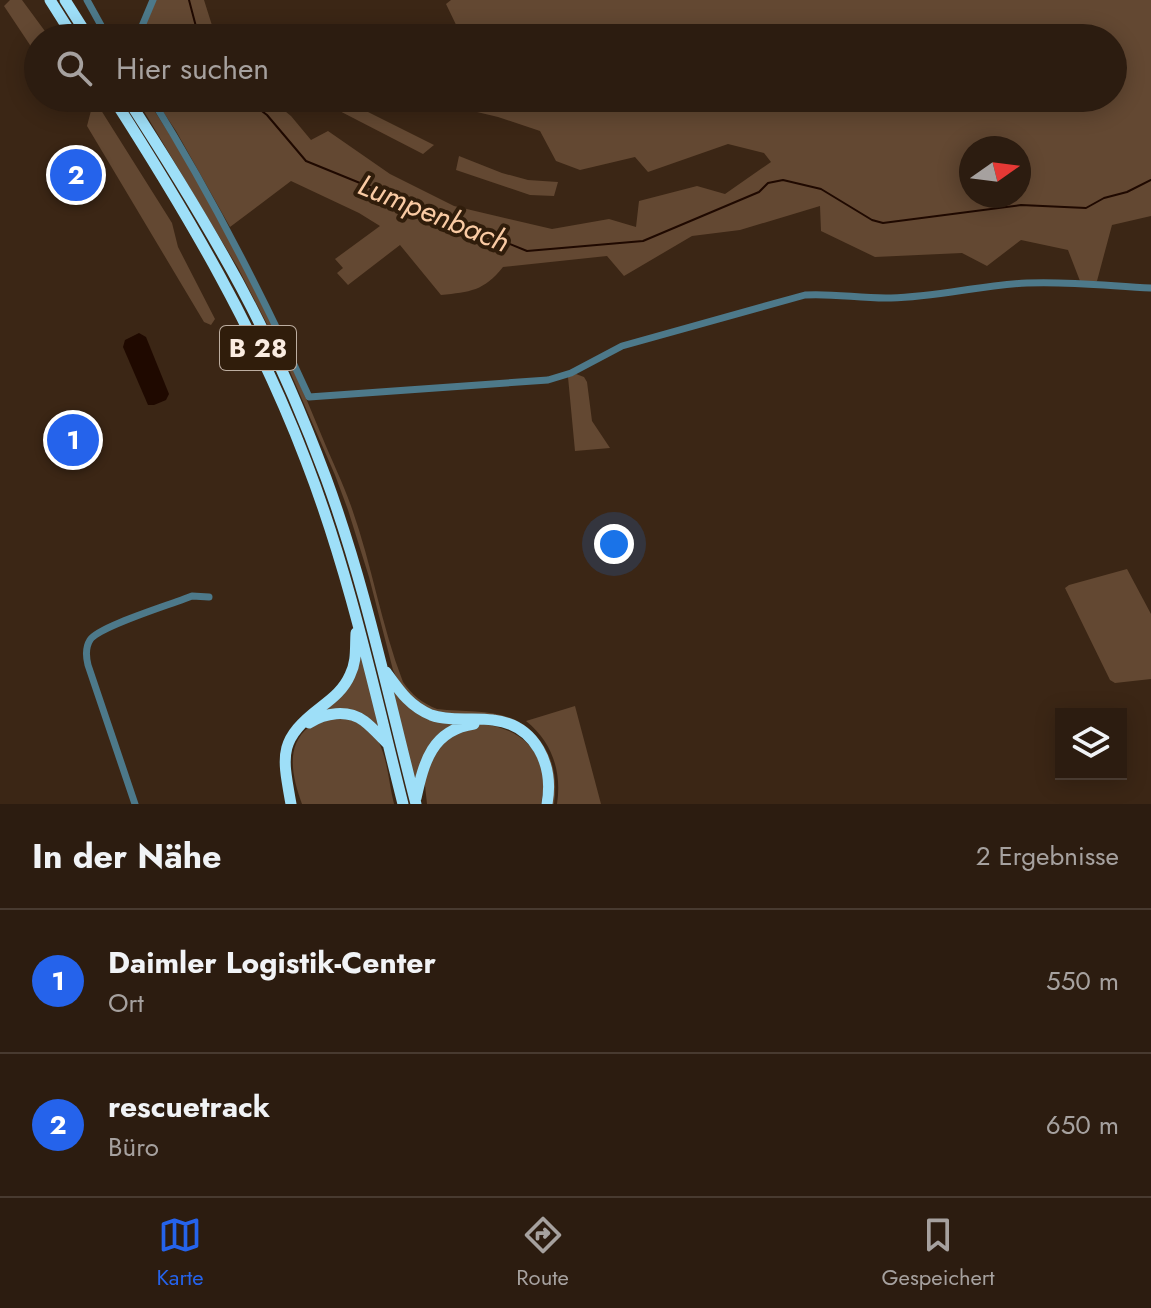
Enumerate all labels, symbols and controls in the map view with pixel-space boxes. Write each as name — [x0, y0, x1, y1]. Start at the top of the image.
search box — [24, 24, 1127, 112]
icon: search — [52, 46, 96, 90]
text: Hier suchen — [116, 47, 269, 90]
north arrow — [959, 136, 1031, 208]
pin: 2 — [50, 145, 102, 205]
water label: Lumpenbach — [352, 163, 516, 263]
road number: B 28 — [220, 326, 296, 370]
pin: 1 — [47, 410, 99, 470]
your location — [594, 524, 634, 564]
map controls — [1055, 708, 1127, 780]
button: layers — [1055, 708, 1127, 780]
text: In der Nähe — [32, 832, 222, 881]
text: 2 Ergebnisse — [976, 837, 1119, 875]
text: Daimler Logistik-Center — [108, 941, 436, 984]
text: 1 — [51, 962, 65, 1000]
text: 550 m — [1046, 962, 1119, 1000]
text: Ort — [108, 984, 144, 1022]
text: rescuetrack — [108, 1085, 270, 1128]
text: 2 — [49, 1106, 67, 1144]
text: 650 m — [1046, 1106, 1119, 1144]
text: Büro — [108, 1128, 159, 1166]
tab: Karte — [156, 1213, 204, 1293]
tab: Route — [516, 1213, 569, 1293]
tab: Gespeichert — [882, 1213, 995, 1293]

